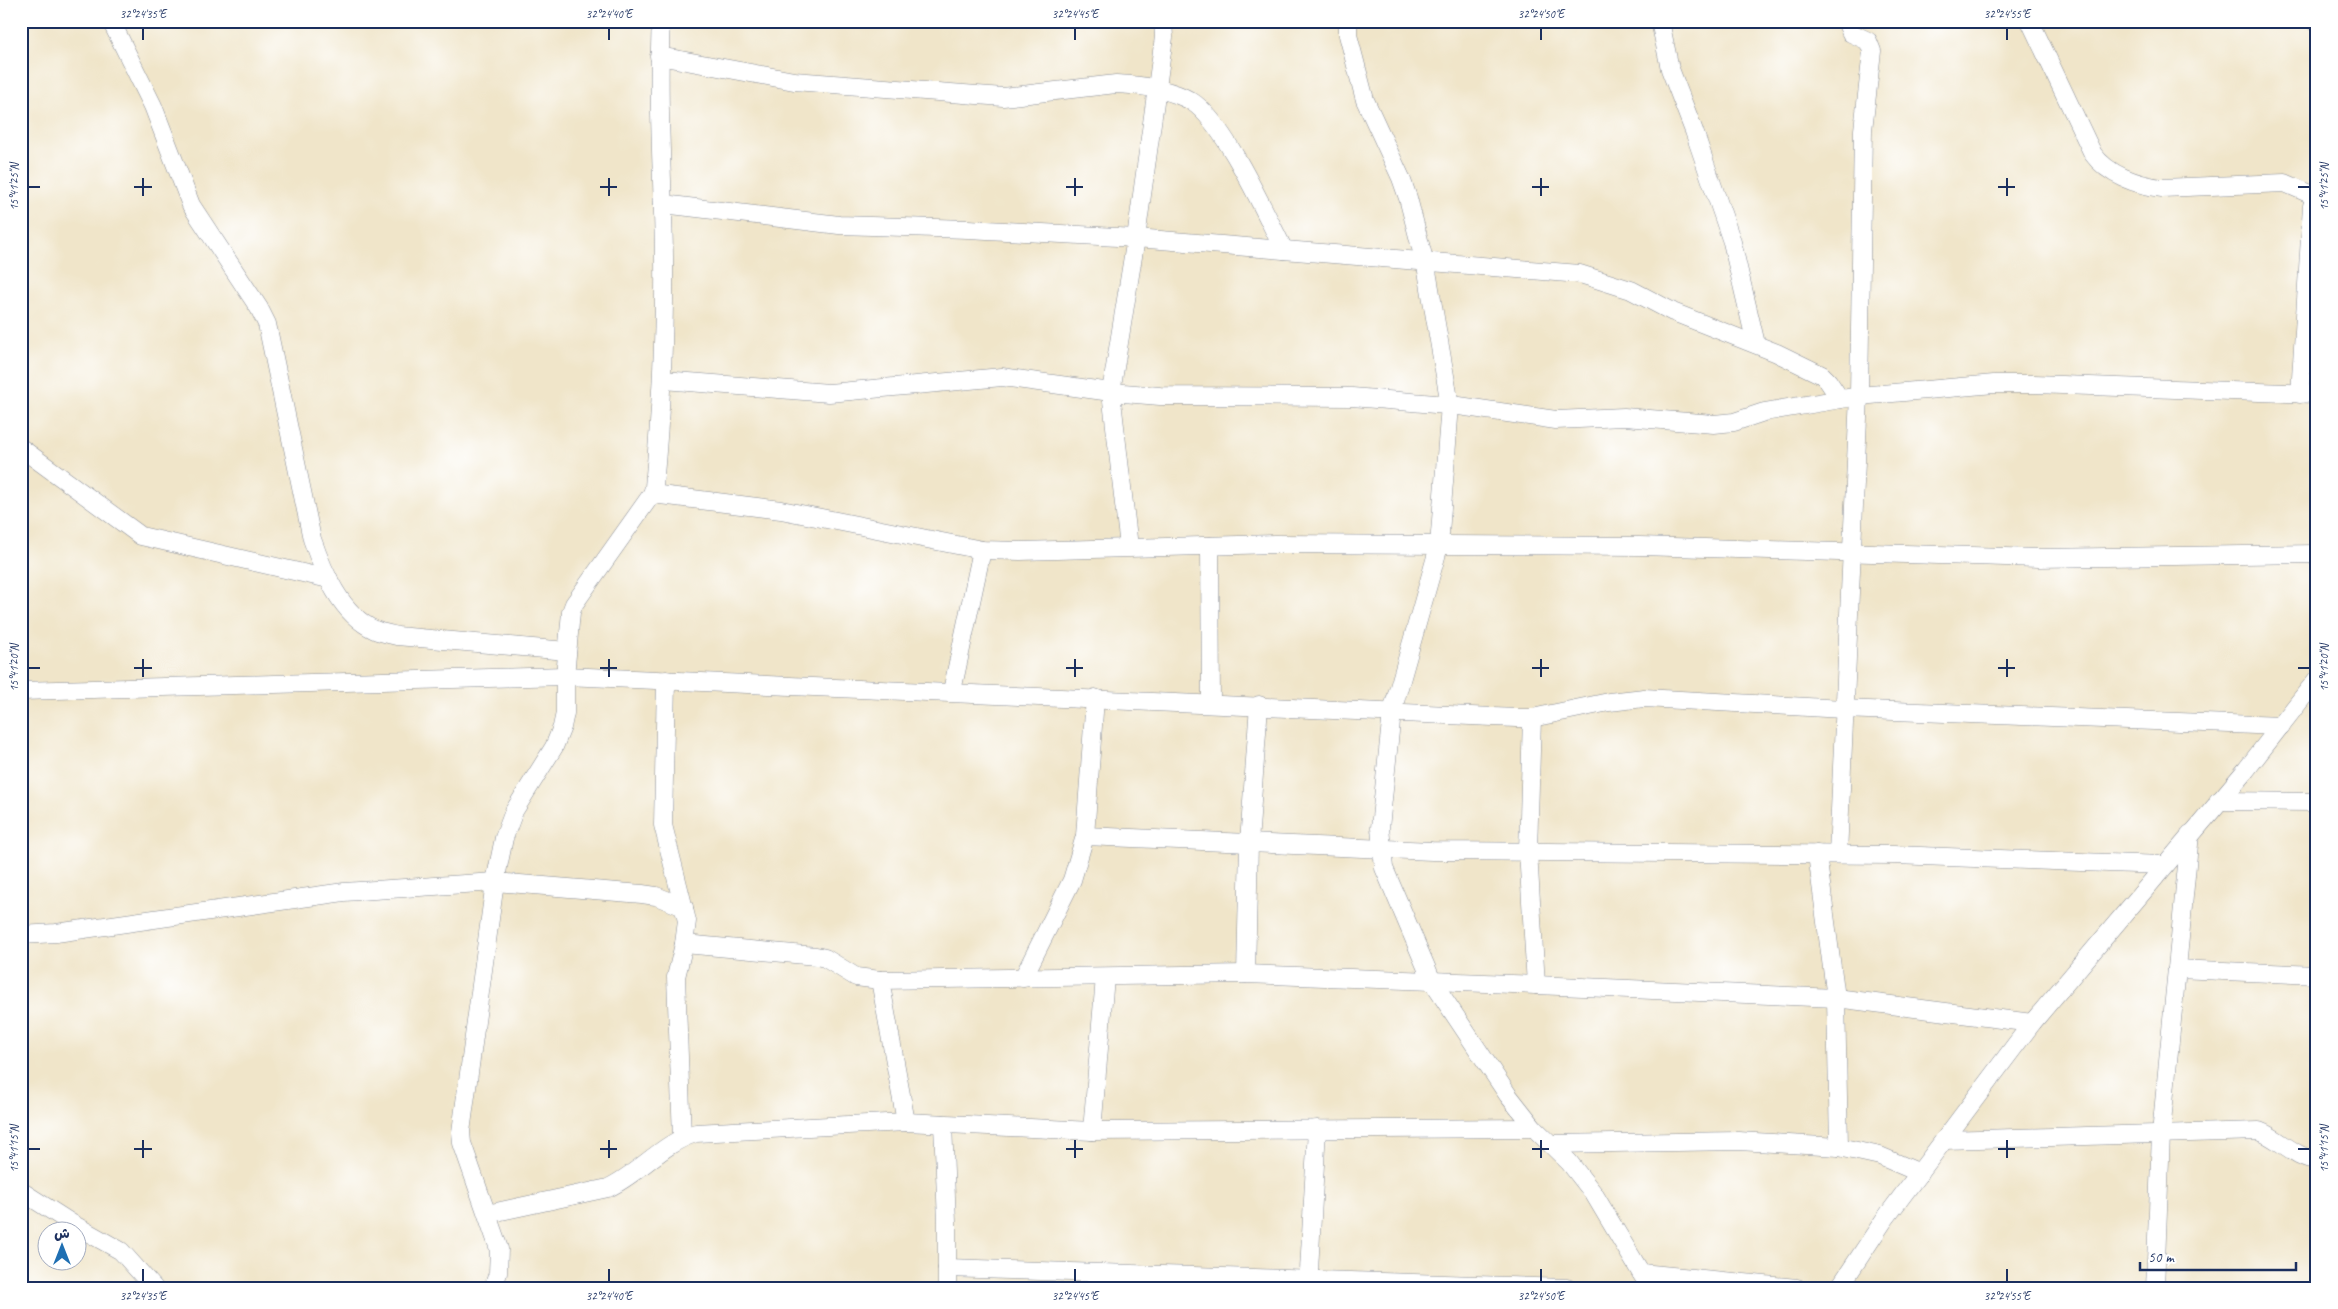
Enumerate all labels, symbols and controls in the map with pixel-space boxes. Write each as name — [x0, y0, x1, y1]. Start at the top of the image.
text: 32°24'35"E — [120, 6, 168, 22]
text: 32°24'40"E — [586, 6, 634, 22]
text: 32°24'45"E — [1052, 6, 1100, 22]
text: 32°24'50"E — [1518, 6, 1566, 22]
text: 32°24'55"E — [1984, 6, 2032, 22]
text: 15°41'25"N — [6, 162, 22, 211]
text: 15°41'25"N — [2316, 162, 2332, 211]
text: 15°41'20"N — [6, 643, 22, 692]
text: 15°41'20"N — [2316, 643, 2332, 692]
text: 15°41'15"N — [6, 1124, 22, 1173]
text: 15°41'15"N — [2316, 1124, 2332, 1173]
north arrow — [38, 1222, 88, 1272]
text: ش — [54, 1225, 70, 1242]
scale bar — [2140, 1239, 2297, 1271]
text: 50 m — [2148, 1248, 2175, 1267]
text: 32°24'35"E — [120, 1288, 168, 1304]
text: 32°24'40"E — [586, 1288, 634, 1304]
text: 32°24'45"E — [1052, 1288, 1100, 1304]
text: 32°24'50"E — [1518, 1288, 1566, 1304]
text: 32°24'55"E — [1984, 1288, 2032, 1304]

